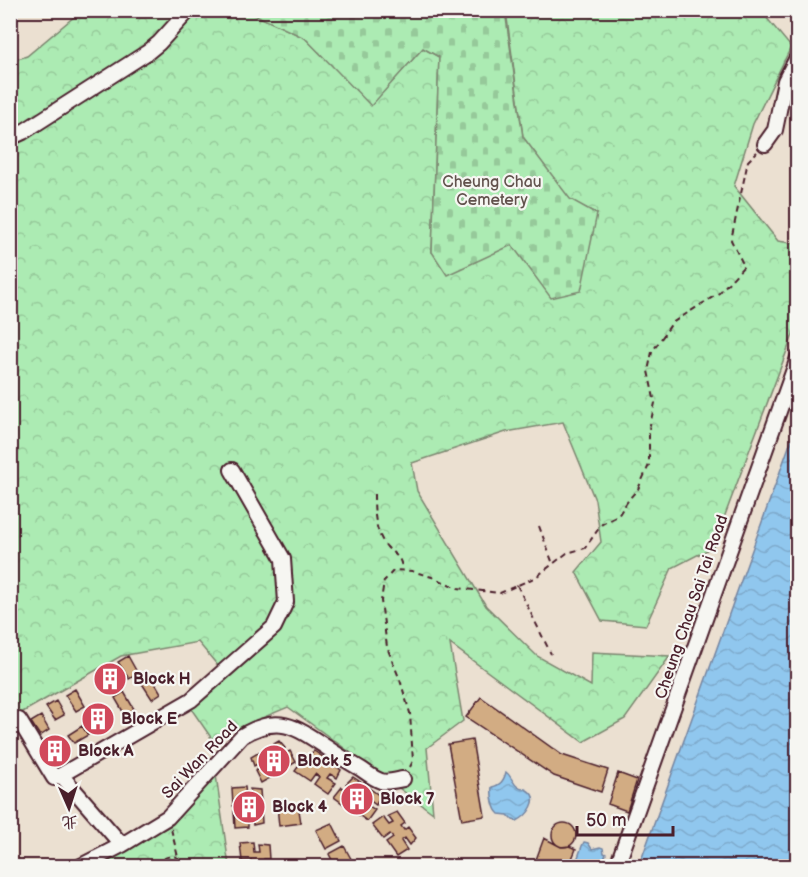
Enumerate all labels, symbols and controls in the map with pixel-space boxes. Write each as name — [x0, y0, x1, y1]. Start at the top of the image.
park label: Cheung Chau Cemetery — [442, 173, 542, 210]
street label: Cheung Chau Sai Tai Road — [652, 512, 732, 702]
building icon: Block H — [92, 661, 128, 697]
place label: Block H — [133, 670, 191, 689]
building icon: Block E — [80, 701, 116, 737]
place label: Block E — [121, 710, 177, 729]
street label: Sai Wan Road — [158, 717, 242, 803]
building icon: Block A — [37, 733, 73, 769]
place label: Block A — [78, 742, 134, 761]
building icon: Block 5 — [256, 743, 292, 779]
place label: Block 5 — [297, 752, 352, 771]
north arrow — [39, 778, 99, 838]
building icon: Block 7 — [339, 781, 375, 817]
building icon: Block 4 — [231, 789, 267, 825]
place label: Block 7 — [380, 790, 435, 809]
place label: Block 4 — [272, 798, 328, 817]
scale bar — [577, 799, 673, 837]
text: 50 m — [586, 810, 627, 831]
text: 北 — [61, 812, 78, 831]

